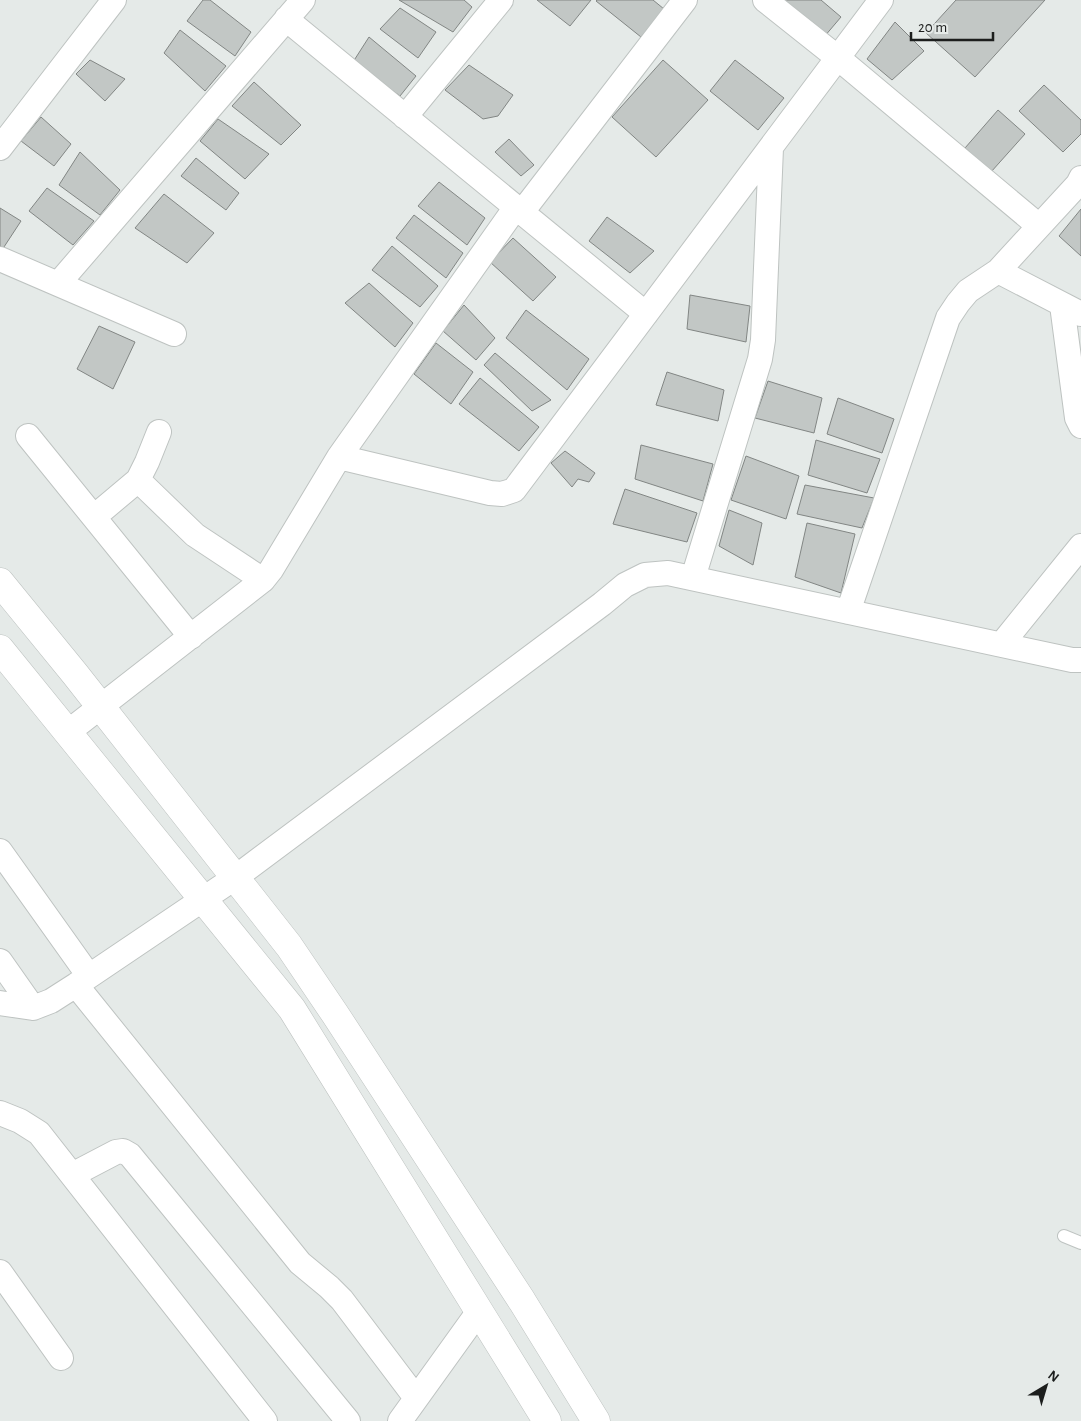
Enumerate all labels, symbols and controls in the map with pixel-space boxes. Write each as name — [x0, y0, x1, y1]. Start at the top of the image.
scale bar — [911, 10, 994, 42]
text: 20 m — [918, 20, 947, 35]
north arrow — [1021, 1361, 1071, 1411]
text: N — [1045, 1368, 1062, 1385]

